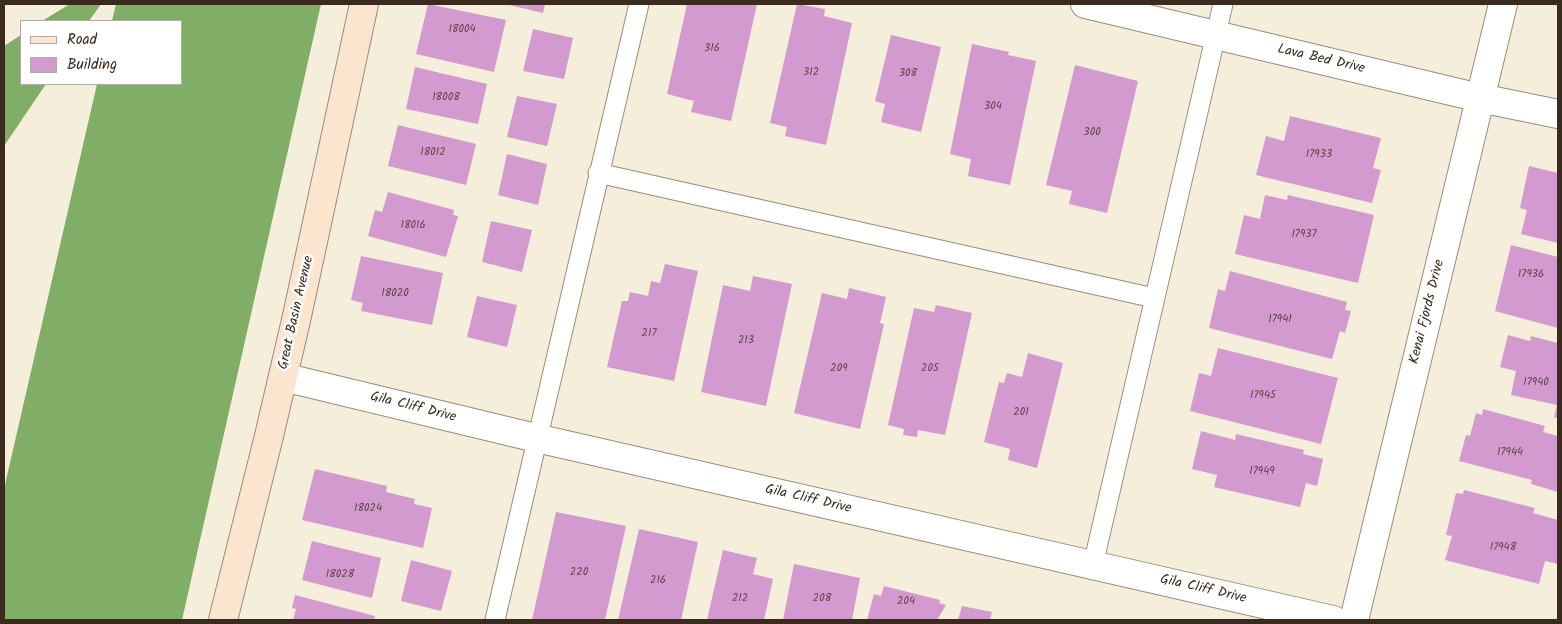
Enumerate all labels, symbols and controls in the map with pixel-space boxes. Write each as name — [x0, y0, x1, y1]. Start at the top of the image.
legend — [20, 20, 182, 85]
house number: 18004 — [448, 23, 476, 37]
text: Road — [67, 28, 97, 52]
house number: 316 — [704, 42, 720, 56]
street label: Lava Bed Drive — [1276, 42, 1366, 78]
text: Building — [67, 53, 117, 77]
house number: 312 — [803, 66, 819, 80]
house number: 308 — [899, 67, 917, 81]
house number: 18008 — [432, 91, 460, 105]
house number: 304 — [984, 100, 1002, 114]
house number: 300 — [1083, 126, 1101, 140]
house number: 18012 — [420, 146, 446, 160]
house number: 17933 — [1306, 148, 1332, 162]
house number: 18016 — [400, 219, 426, 233]
house number: 17937 — [1291, 228, 1317, 242]
street label: Great Basin Avenue — [276, 255, 318, 371]
street label: Kenai Fjords Drive — [1407, 258, 1449, 366]
house number: 17936 — [1518, 268, 1544, 282]
house number: 18020 — [381, 287, 409, 301]
house number: 17941 — [1268, 313, 1292, 327]
house number: 217 — [642, 327, 656, 341]
house number: 213 — [738, 334, 754, 348]
house number: 209 — [830, 362, 848, 376]
house number: 205 — [921, 362, 939, 376]
house number: 17940 — [1523, 376, 1549, 390]
street label: Gila Cliff Drive — [368, 389, 458, 427]
house number: 17945 — [1250, 389, 1276, 403]
house number: 201 — [1013, 406, 1029, 420]
house number: 17944 — [1497, 446, 1523, 460]
house number: 17949 — [1249, 465, 1275, 479]
street label: Gila Cliff Drive — [763, 482, 853, 518]
house number: 18024 — [354, 502, 382, 516]
house number: 17948 — [1490, 541, 1516, 555]
house number: 220 — [570, 566, 588, 580]
house number: 18028 — [326, 568, 354, 582]
street label: Gila Cliff Drive — [1158, 572, 1248, 608]
house number: 216 — [650, 574, 666, 588]
house number: 212 — [732, 592, 748, 606]
house number: 208 — [813, 592, 831, 606]
house number: 204 — [897, 595, 915, 609]

